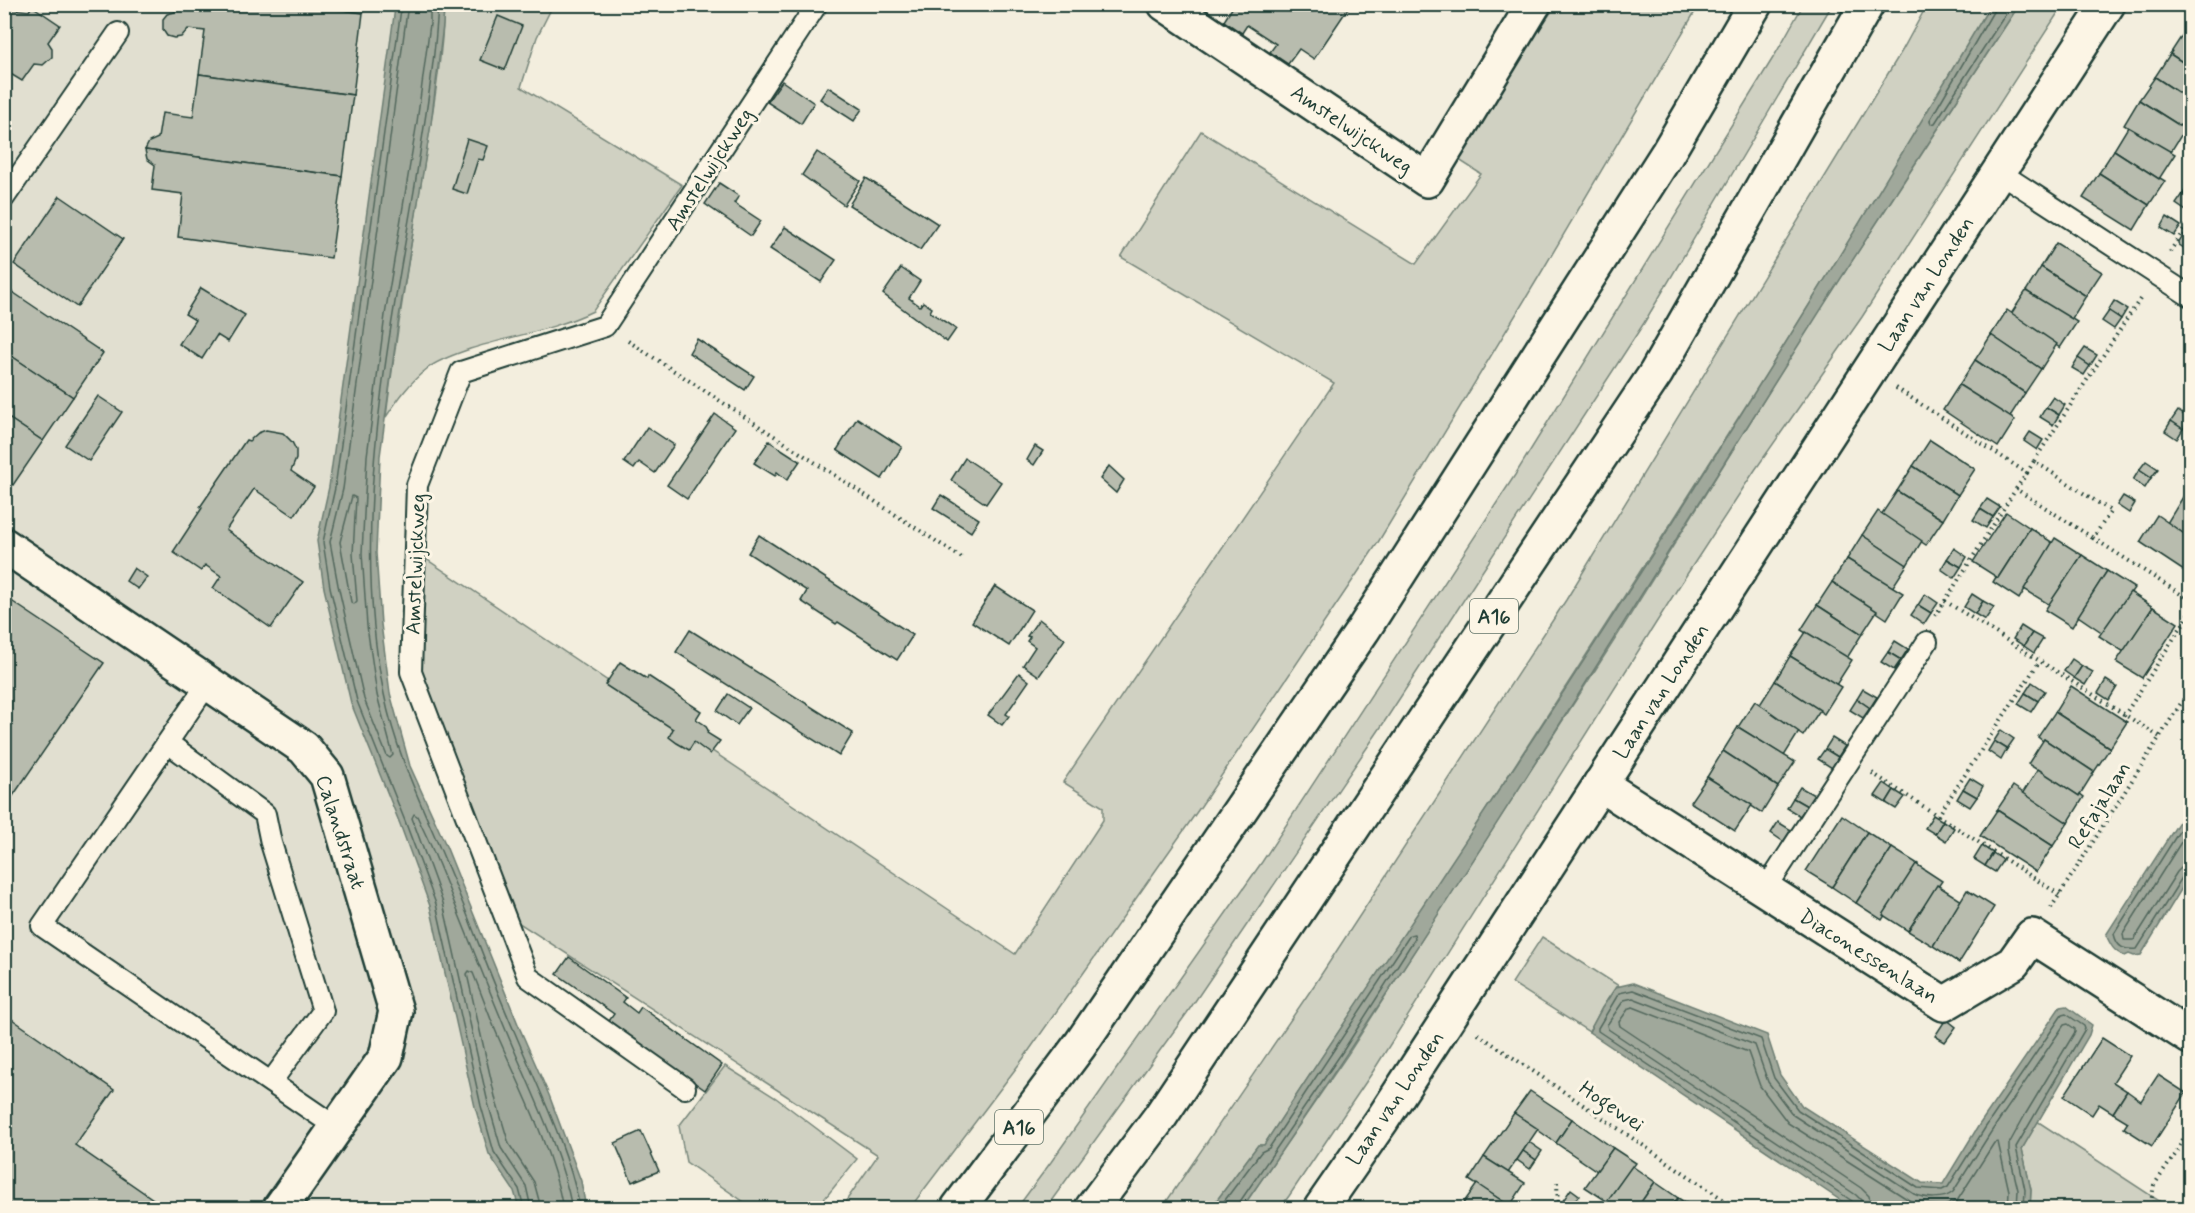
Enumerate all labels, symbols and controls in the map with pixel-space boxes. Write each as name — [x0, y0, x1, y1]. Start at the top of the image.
street label: Amstelwijckweg — [1285, 79, 1418, 181]
street label: Amstelwijckweg — [660, 103, 760, 236]
street label: Laan van Londen — [1872, 211, 1981, 358]
street label: Amstelwijckweg — [400, 493, 432, 635]
road number: A16 — [1470, 599, 1518, 633]
street label: Laan van Londen — [1607, 618, 1716, 765]
street label: Refajalaan — [2062, 756, 2138, 855]
street label: Calandstraat — [308, 772, 372, 893]
street label: Diaconessenlaan — [1794, 903, 1943, 1011]
street label: Laan van Londen — [1340, 1026, 1451, 1171]
street label: Hogewei — [1572, 1075, 1650, 1141]
road number: A16 — [995, 1110, 1043, 1144]

